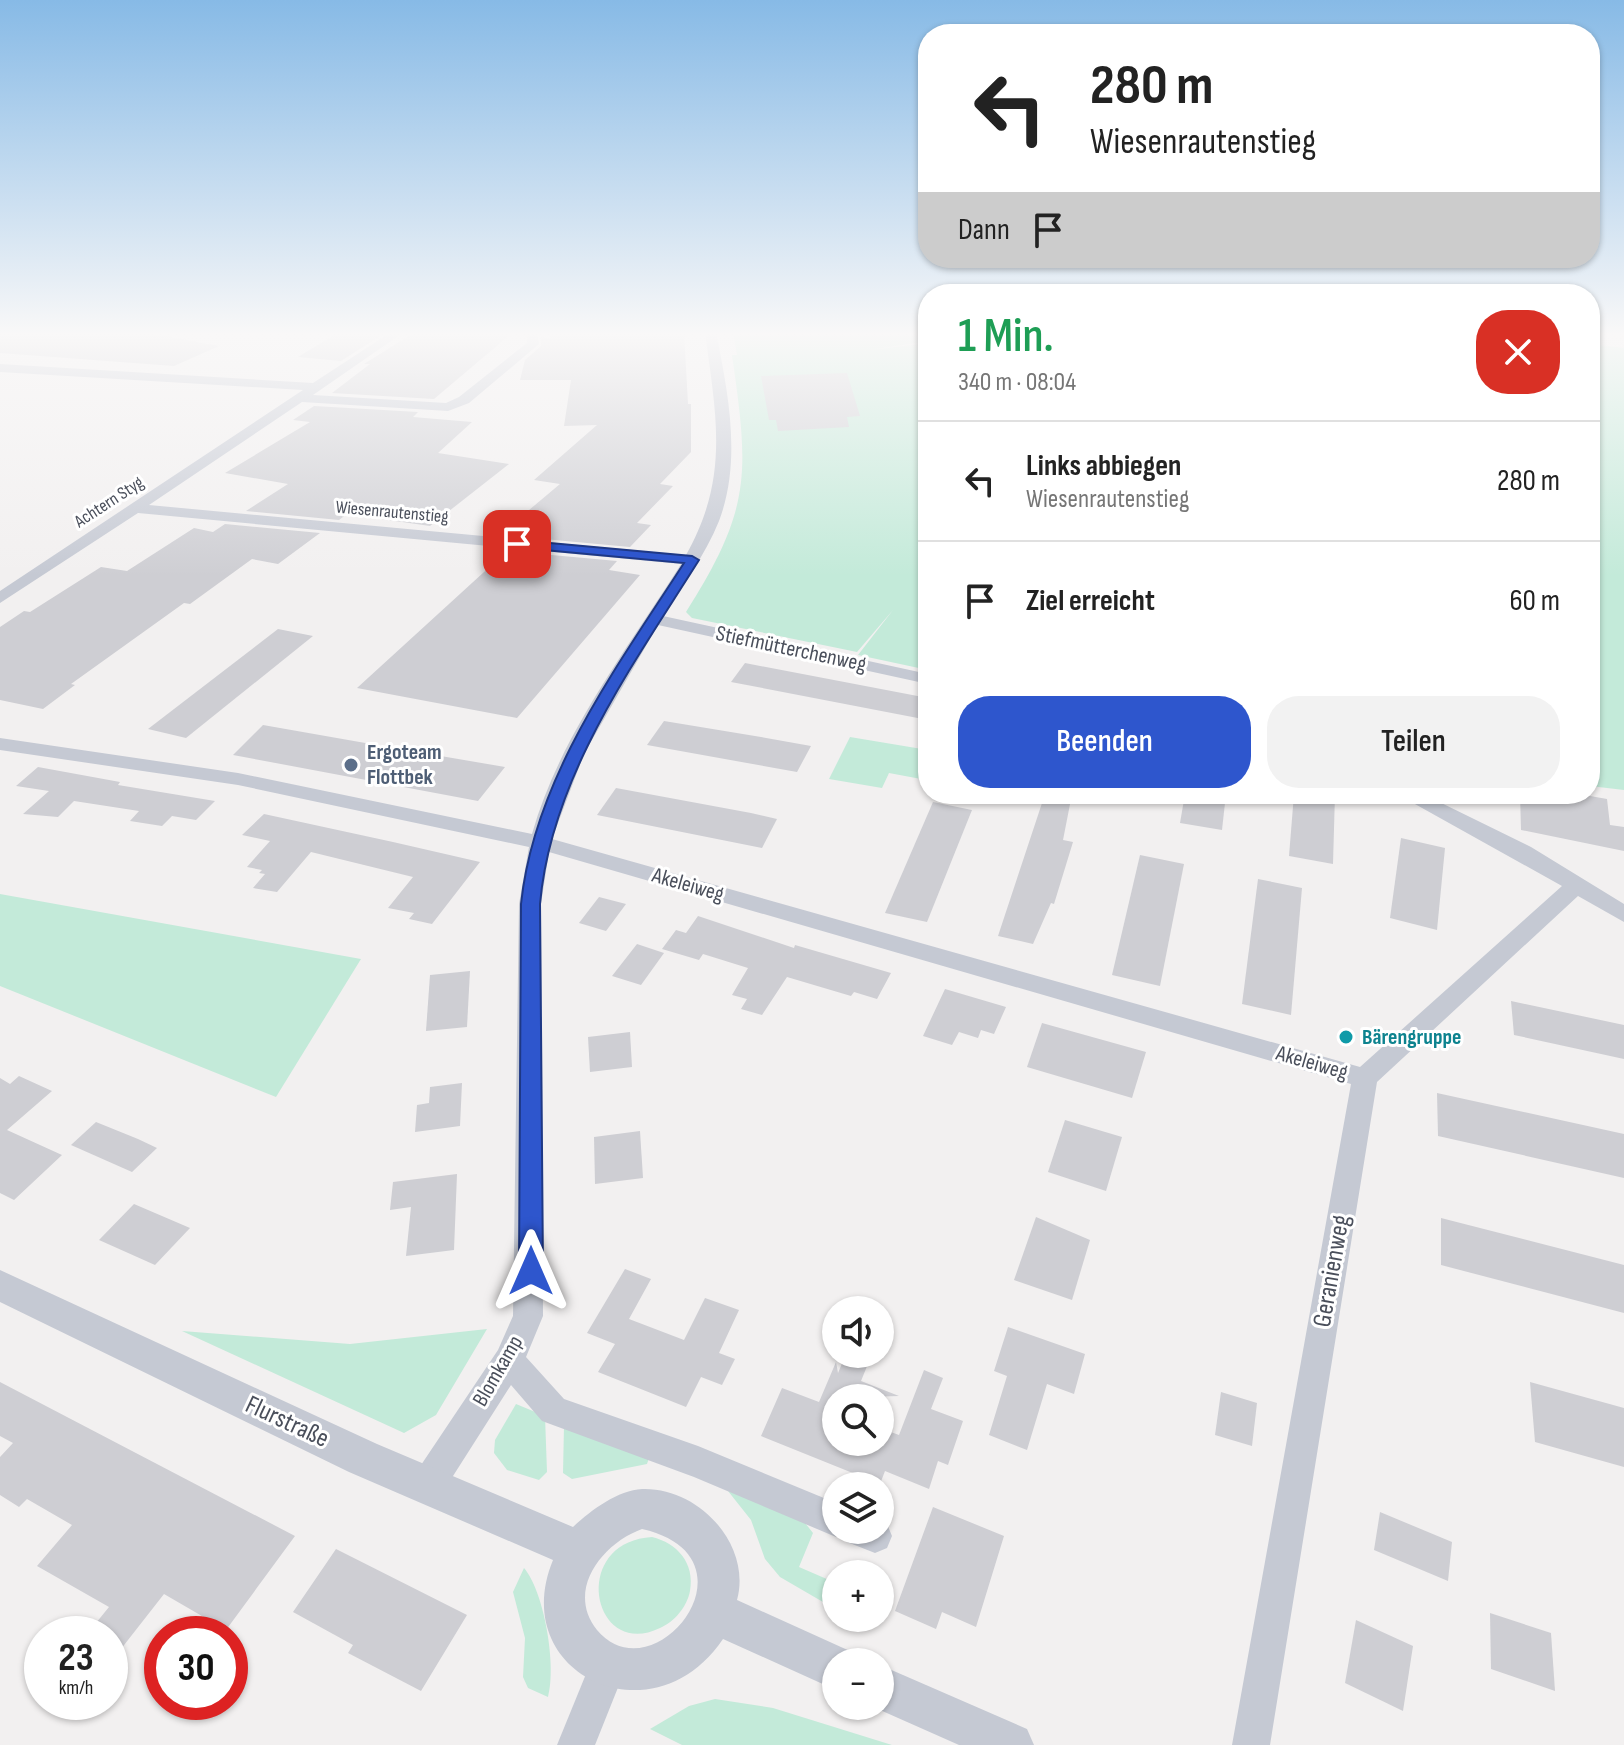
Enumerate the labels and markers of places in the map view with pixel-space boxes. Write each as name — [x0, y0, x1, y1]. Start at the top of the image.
pin — [483, 510, 551, 578]
place label: Ergoteam Flottbek — [367, 739, 442, 791]
marker: Ergoteam Flottbek — [342, 756, 360, 774]
place label: Bärengruppe — [1362, 1024, 1461, 1051]
marker: Bärengruppe — [1337, 1028, 1355, 1046]

